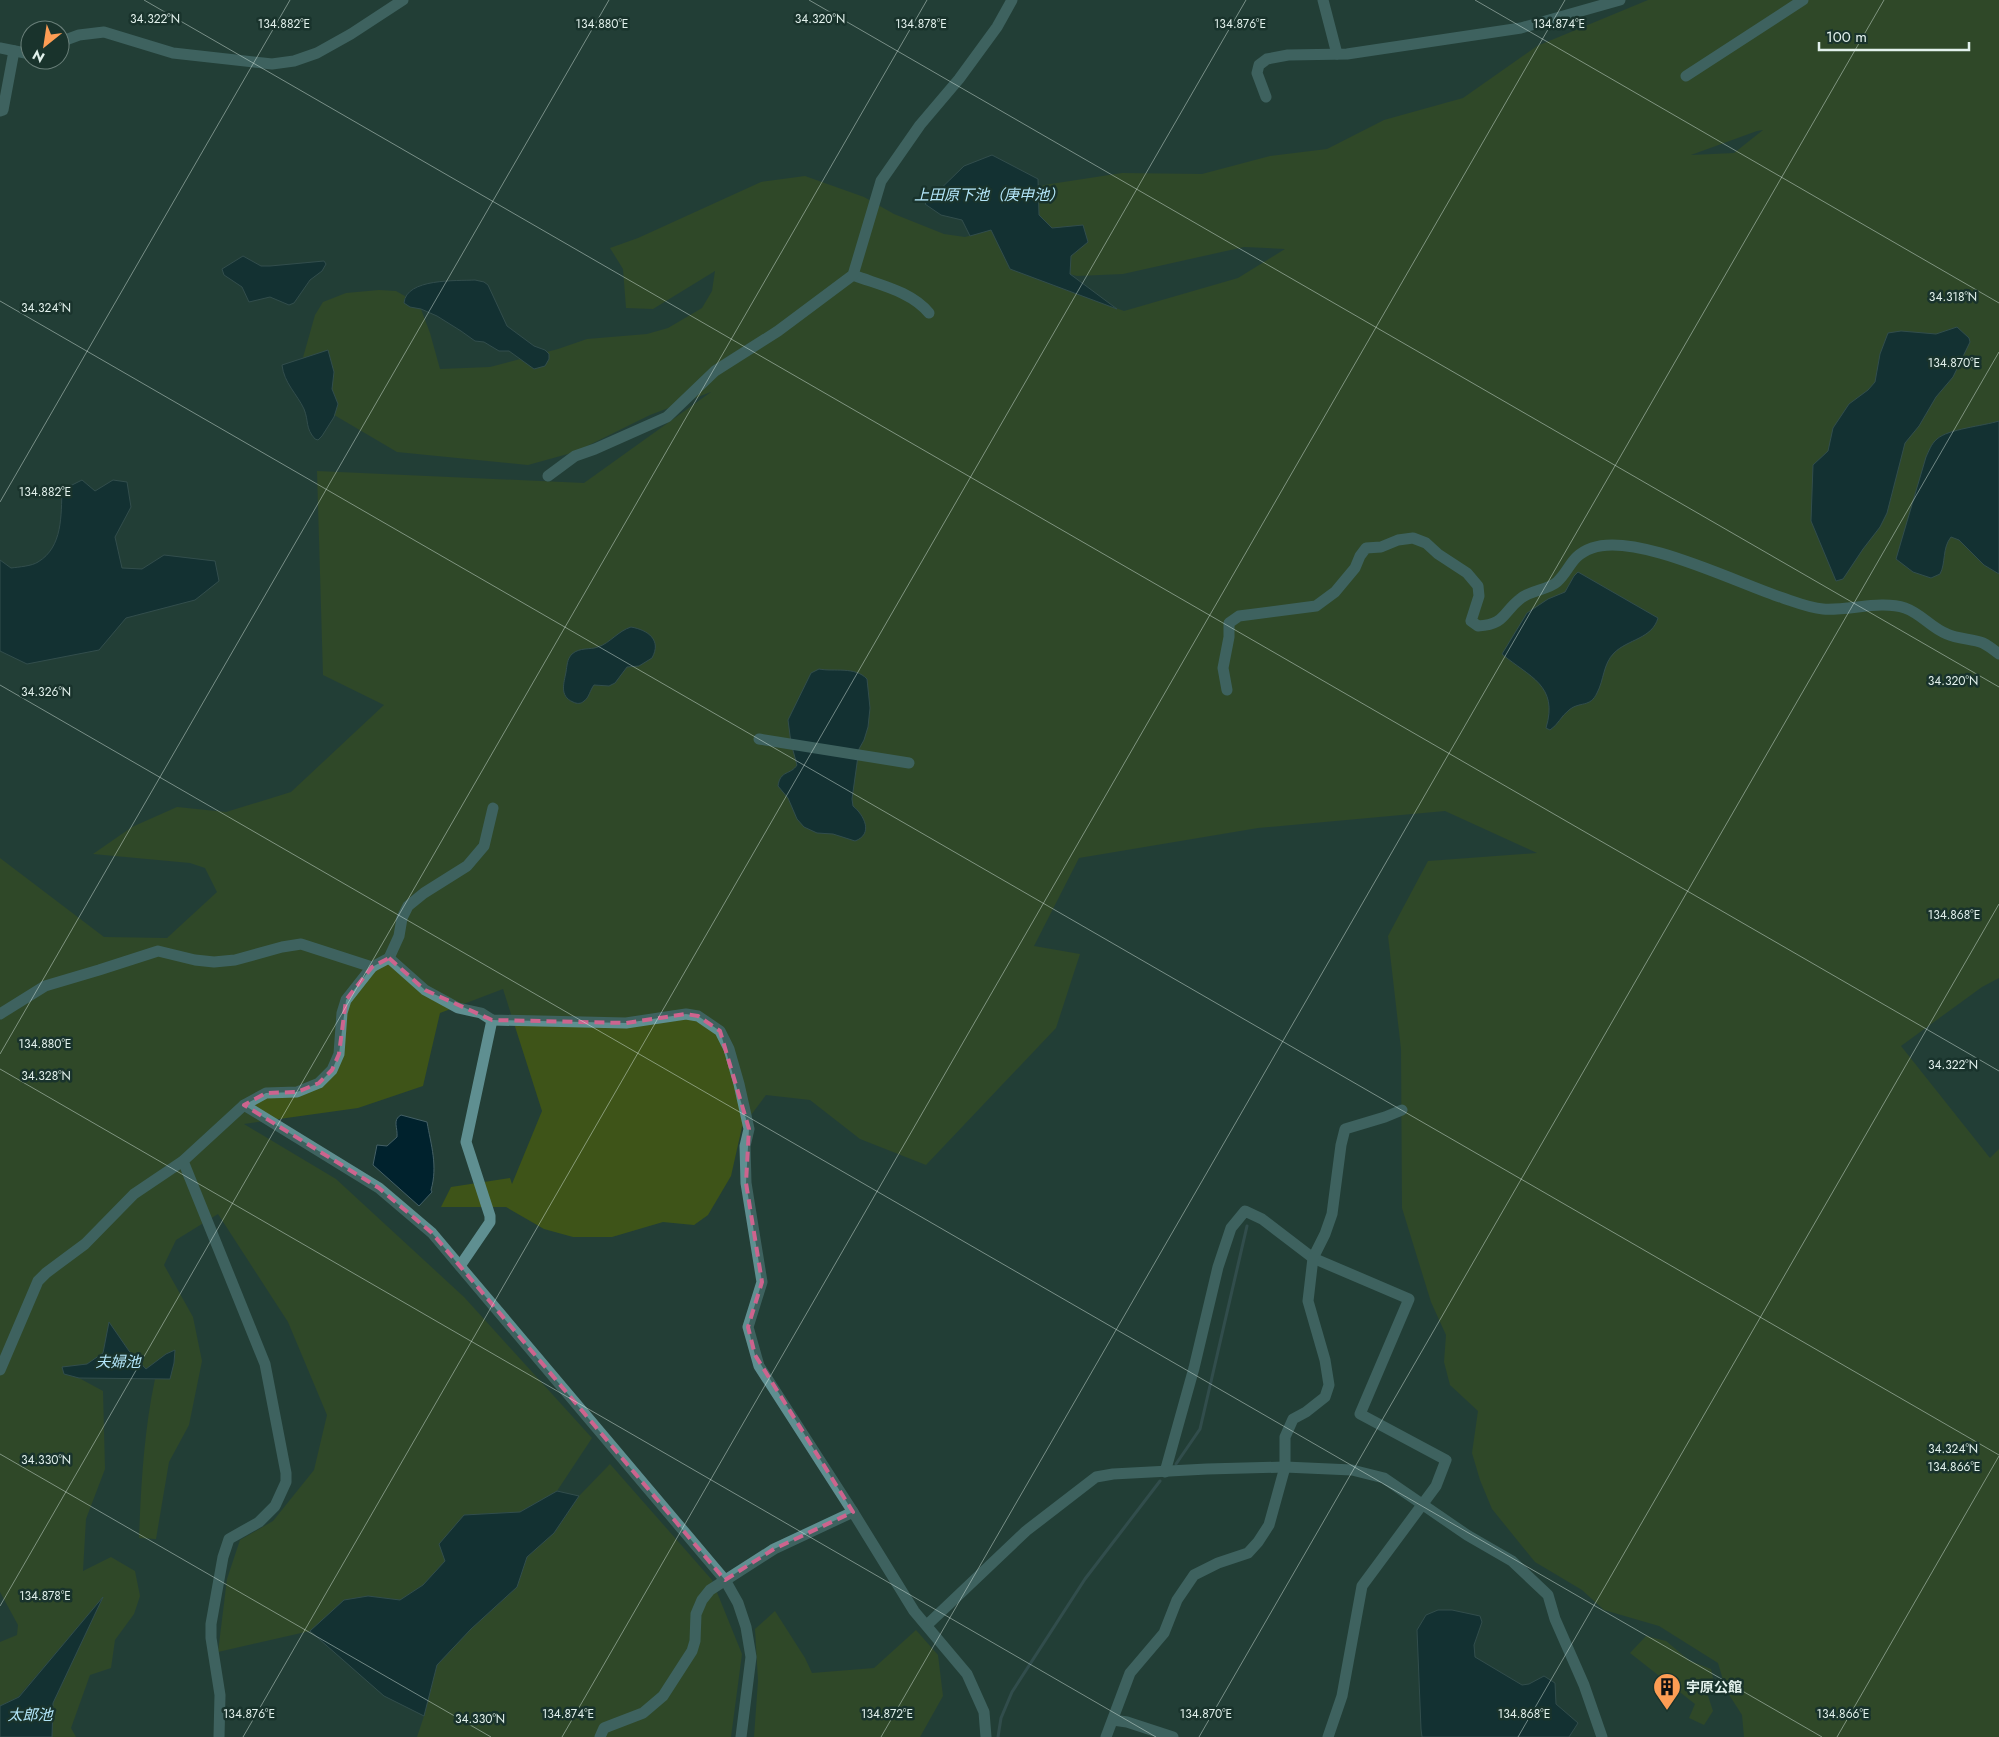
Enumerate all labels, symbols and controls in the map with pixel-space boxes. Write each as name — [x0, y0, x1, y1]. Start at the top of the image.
text: 34.322°N — [130, 10, 180, 28]
text: 34.320°N — [795, 10, 845, 28]
text: 134.882°E — [258, 15, 310, 33]
text: 134.880°E — [576, 15, 628, 33]
text: 134.878°E — [895, 15, 947, 33]
text: 134.876°E — [1214, 15, 1266, 33]
text: 134.874°E — [1533, 15, 1585, 33]
north arrow — [20, 20, 70, 70]
scale bar — [1819, 20, 1969, 52]
text: 100 m — [1826, 26, 1867, 48]
text: N — [29, 45, 48, 68]
water label: 上田原下池（庚申池） — [914, 184, 1064, 206]
text: 34.318°N — [1929, 288, 1977, 306]
text: 34.324°N — [21, 299, 71, 317]
text: 134.870°E — [1928, 354, 1980, 372]
text: 134.882°E — [19, 483, 71, 501]
text: 34.320°N — [1928, 672, 1978, 690]
text: 34.326°N — [21, 683, 71, 701]
text: 134.868°E — [1928, 906, 1980, 924]
text: 134.880°E — [19, 1035, 71, 1053]
text: 34.322°N — [1928, 1056, 1978, 1074]
text: 34.328°N — [21, 1067, 71, 1085]
water label: 夫婦池 — [95, 1351, 142, 1373]
text: 34.324°N — [1928, 1440, 1978, 1458]
text: 34.330°N — [21, 1451, 71, 1469]
text: 134.866°E — [1928, 1458, 1980, 1476]
text: 134.878°E — [19, 1587, 71, 1605]
building icon: 宇原公館 — [1652, 1672, 1682, 1711]
place label: 宇原公館 — [1686, 1677, 1742, 1697]
water label: 太郎池 — [7, 1704, 54, 1726]
text: 134.876°E — [223, 1705, 275, 1723]
text: 134.874°E — [542, 1705, 594, 1723]
text: 134.872°E — [861, 1705, 913, 1723]
text: 134.870°E — [1180, 1705, 1232, 1723]
text: 134.868°E — [1498, 1705, 1550, 1723]
text: 134.866°E — [1817, 1705, 1869, 1723]
text: 34.330°N — [455, 1710, 505, 1728]

